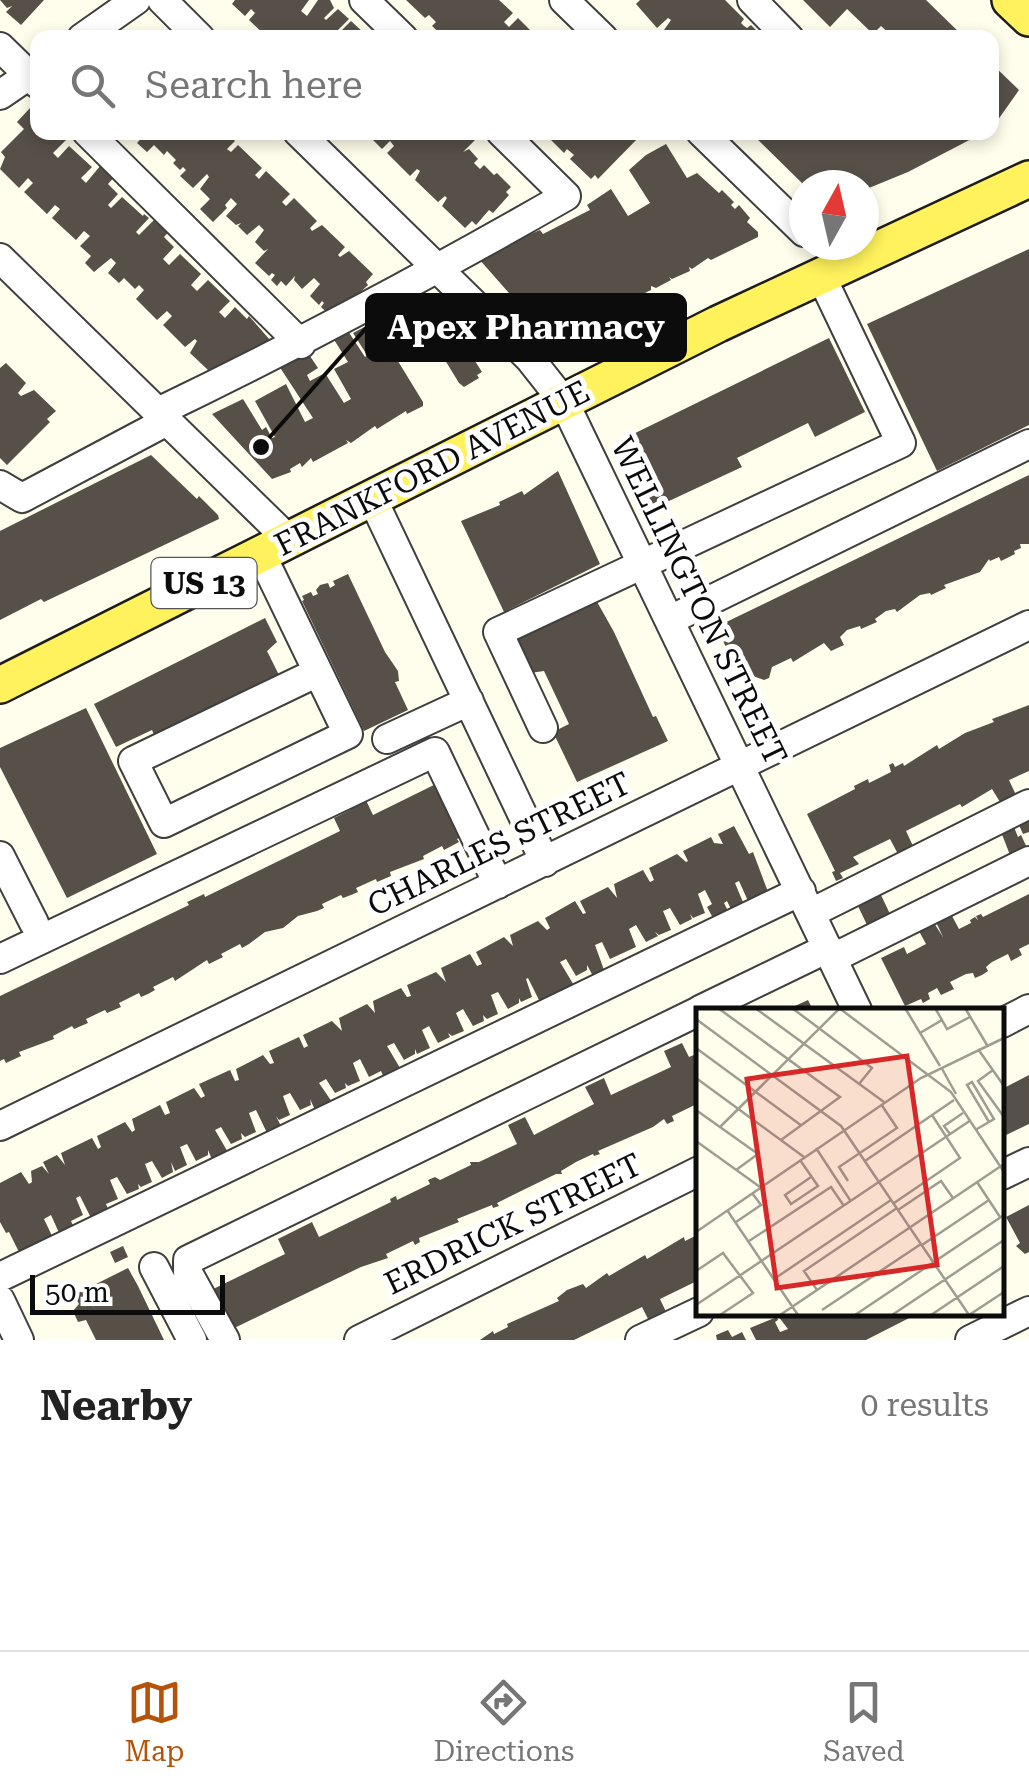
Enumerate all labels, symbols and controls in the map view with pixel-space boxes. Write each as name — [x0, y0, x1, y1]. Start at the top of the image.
search box — [30, 30, 999, 140]
icon: search — [65, 58, 120, 113]
text: Search here — [145, 63, 363, 107]
north arrow — [789, 170, 879, 260]
callout: Apex Pharmacy — [367, 295, 685, 360]
text: Apex Pharmacy — [387, 307, 665, 348]
street label: FRANKFORD AVENUE — [268, 372, 596, 564]
street label: WELLINGTON STREET — [603, 431, 795, 771]
road number: US 13 — [152, 558, 256, 608]
street label: CHARLES STREET — [361, 764, 637, 924]
inset map — [696, 1008, 1004, 1315]
street label: ERDRICK STREET — [378, 1145, 648, 1303]
scale bar — [30, 1270, 225, 1314]
text: 50 m — [45, 1276, 109, 1309]
text: Nearby — [40, 1381, 192, 1430]
text: 0 results — [861, 1386, 989, 1424]
tab: Map — [125, 1675, 184, 1768]
tab: Directions — [433, 1675, 574, 1768]
tab: Saved — [823, 1675, 905, 1768]

